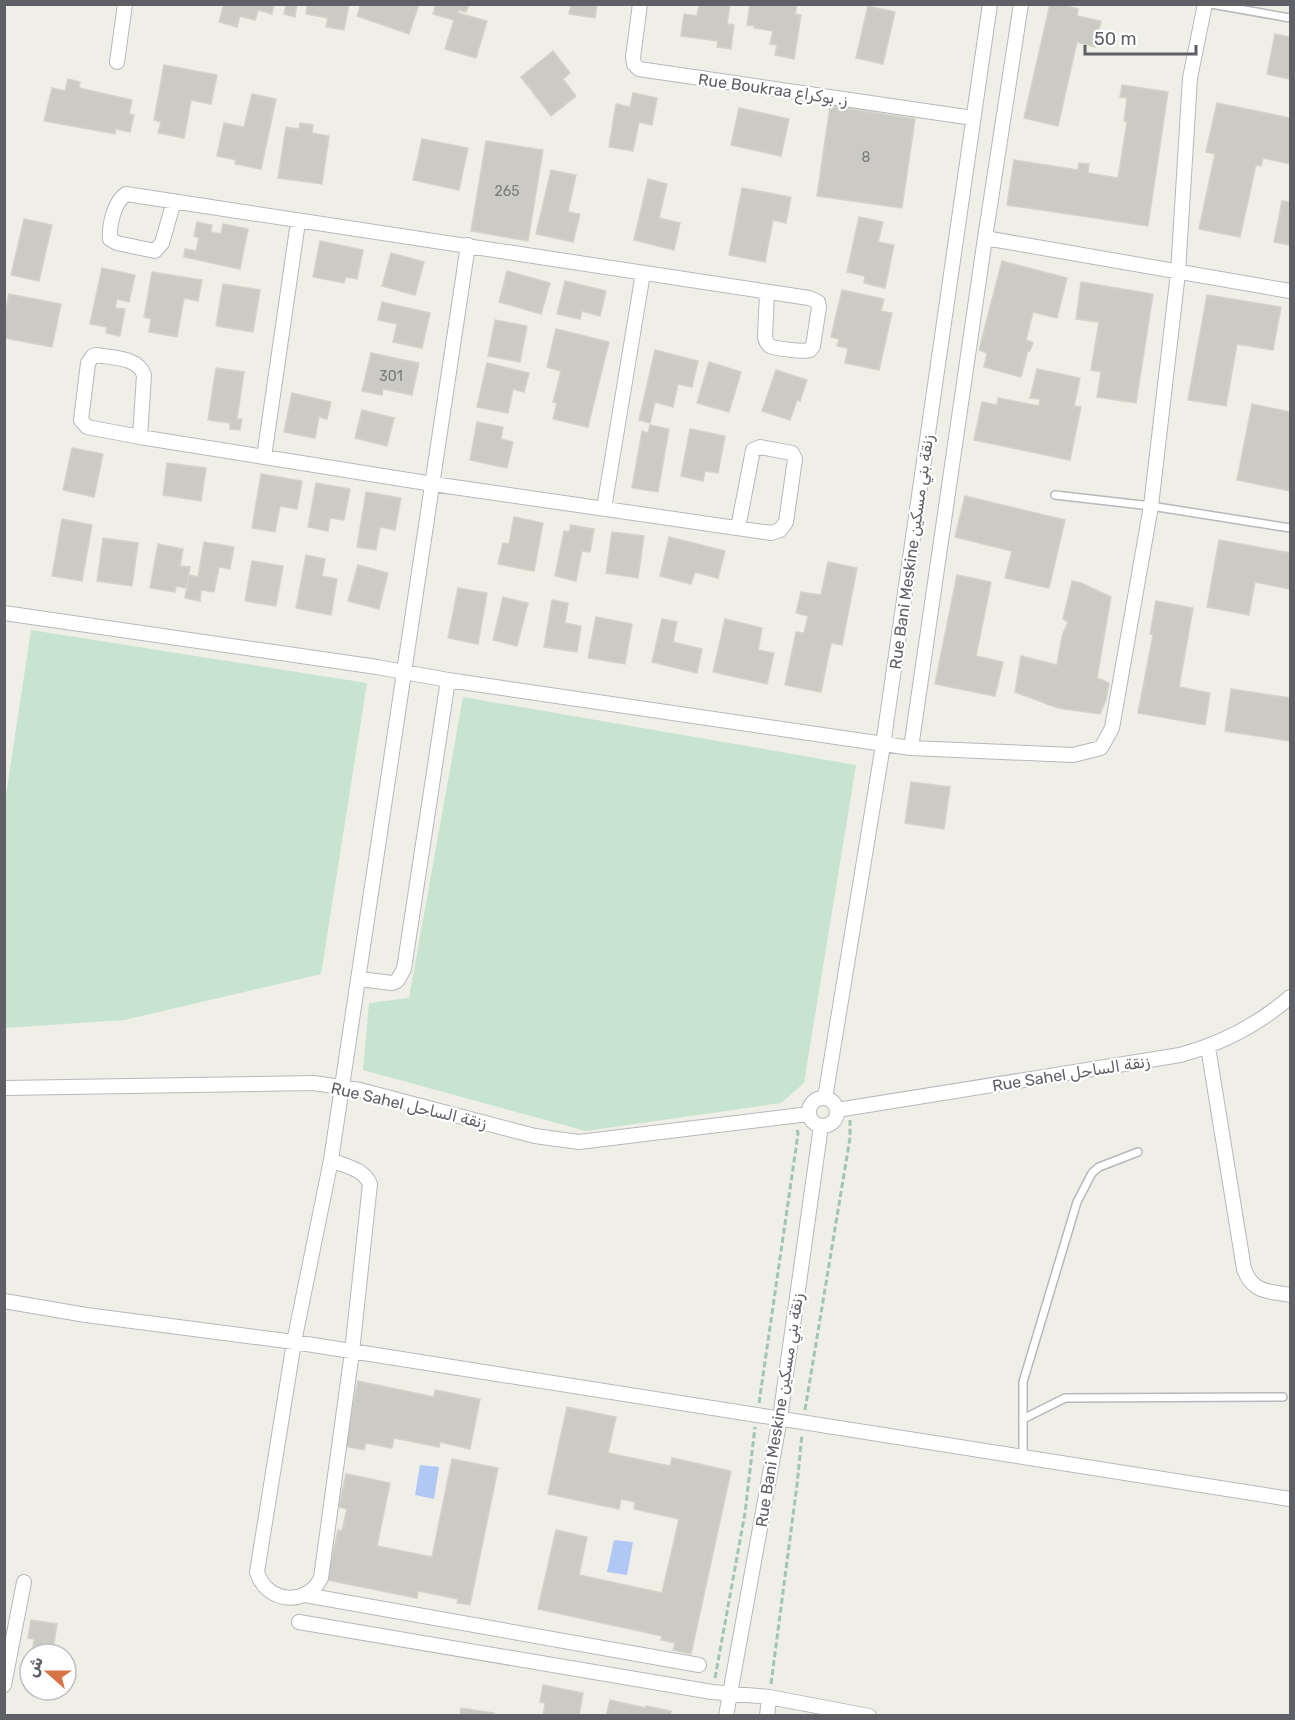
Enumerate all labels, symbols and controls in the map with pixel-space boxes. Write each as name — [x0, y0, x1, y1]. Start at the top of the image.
scale bar — [1085, 18, 1196, 56]
text: 50 m — [1094, 28, 1137, 50]
street label: Rue Boukraa ز. بوكراع — [697, 70, 849, 111]
house number: 8 — [862, 149, 871, 166]
house number: 265 — [495, 183, 519, 200]
house number: 301 — [379, 368, 403, 385]
street label: Rue Bani Meskine زنقة بني مسكين — [886, 434, 940, 671]
street label: Rue Sahel زنقة الساحل — [991, 1052, 1152, 1096]
street label: Rue Sahel زنقة الساحل — [329, 1078, 489, 1134]
street label: Rue Bani Meskine زنقة بني مسكين — [752, 1292, 810, 1529]
north arrow — [18, 1642, 78, 1702]
text: ش — [22, 1654, 47, 1680]

